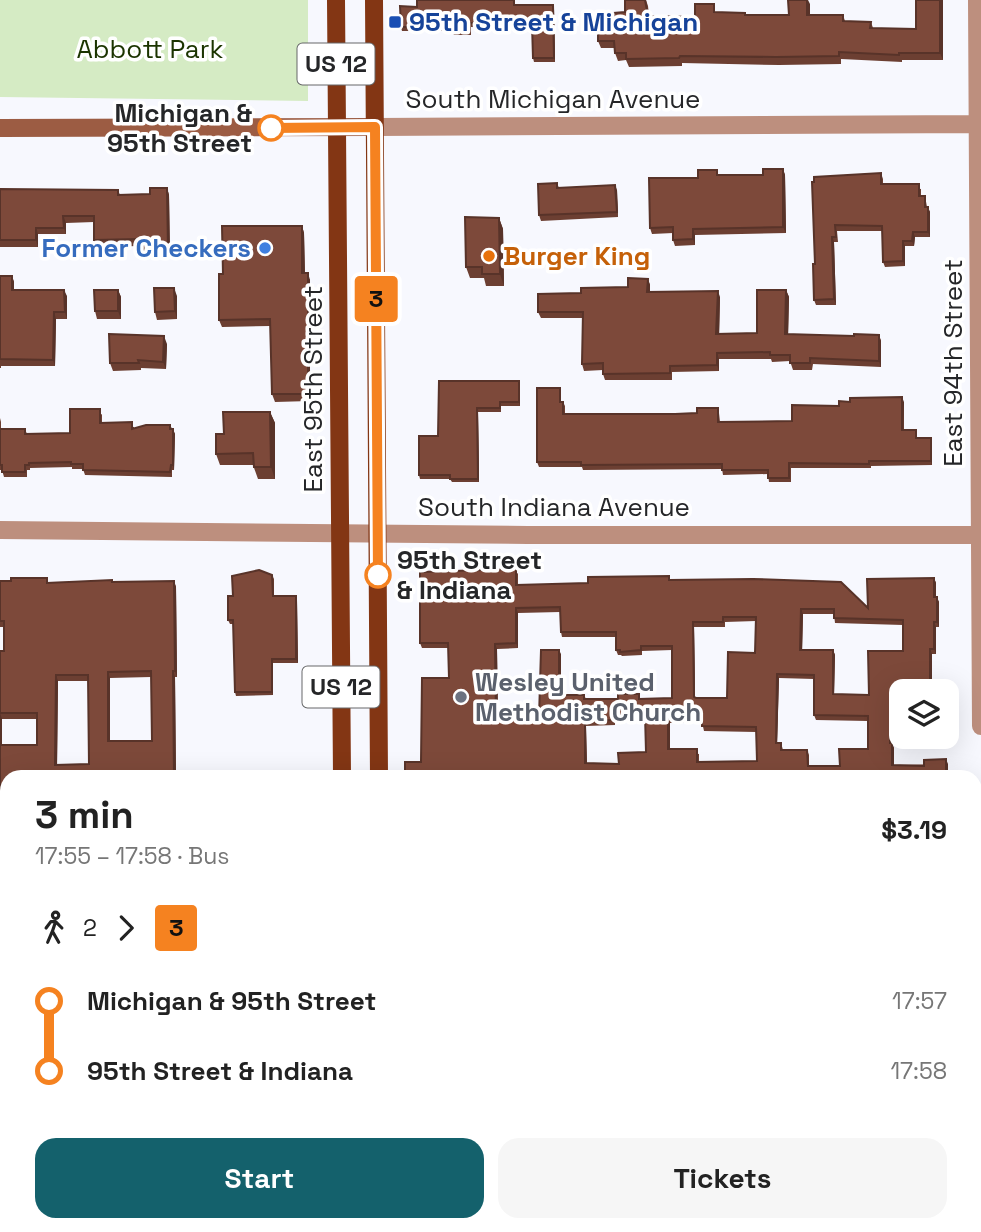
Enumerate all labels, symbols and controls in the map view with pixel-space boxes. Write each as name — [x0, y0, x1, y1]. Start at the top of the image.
place label: 95th Street & Michigan — [409, 5, 698, 39]
marker: 95th Street & Michigan — [387, 14, 403, 30]
park label: Abbott Park — [76, 32, 224, 66]
road number: US 12 — [298, 43, 374, 84]
street label: South Michigan Avenue — [406, 82, 700, 116]
place label: Michigan & 95th Street — [107, 96, 252, 160]
marker: Michigan & 95th Street — [258, 115, 284, 141]
place label: Former Checkers — [41, 231, 251, 265]
place label: Burger King — [503, 239, 650, 273]
marker: Former Checkers — [257, 240, 273, 256]
marker: Burger King — [481, 248, 497, 264]
street label: East 94th Street — [936, 259, 970, 467]
line badge: 3 — [353, 276, 399, 322]
text: 3 — [369, 283, 383, 314]
street label: East 95th Street — [296, 285, 330, 493]
street label: South Indiana Avenue — [418, 490, 690, 524]
place label: 95th Street & Indiana — [397, 543, 542, 607]
marker: 95th Street & Indiana — [365, 562, 391, 588]
place label: Wesley United Methodist Church — [475, 665, 701, 729]
road number: US 12 — [302, 666, 380, 708]
map controls — [889, 679, 959, 749]
button: layers — [889, 679, 959, 749]
marker: Wesley United Methodist Church — [453, 689, 469, 705]
text: 3 min — [35, 791, 134, 839]
text: $3.19 — [881, 813, 947, 847]
text: 17:55 – 17:58 · Bus — [35, 841, 229, 871]
icon: walk — [35, 909, 73, 947]
icon: forward — [107, 909, 145, 947]
text: 3 — [169, 912, 183, 943]
text: 2 — [83, 913, 97, 943]
text: Michigan & 95th Street — [87, 984, 376, 1018]
text: 17:57 — [892, 986, 947, 1016]
text: 95th Street & Indiana — [87, 1054, 353, 1088]
text: 17:58 — [890, 1056, 947, 1086]
button: Start — [35, 1138, 484, 1218]
button: Tickets — [498, 1138, 947, 1218]

